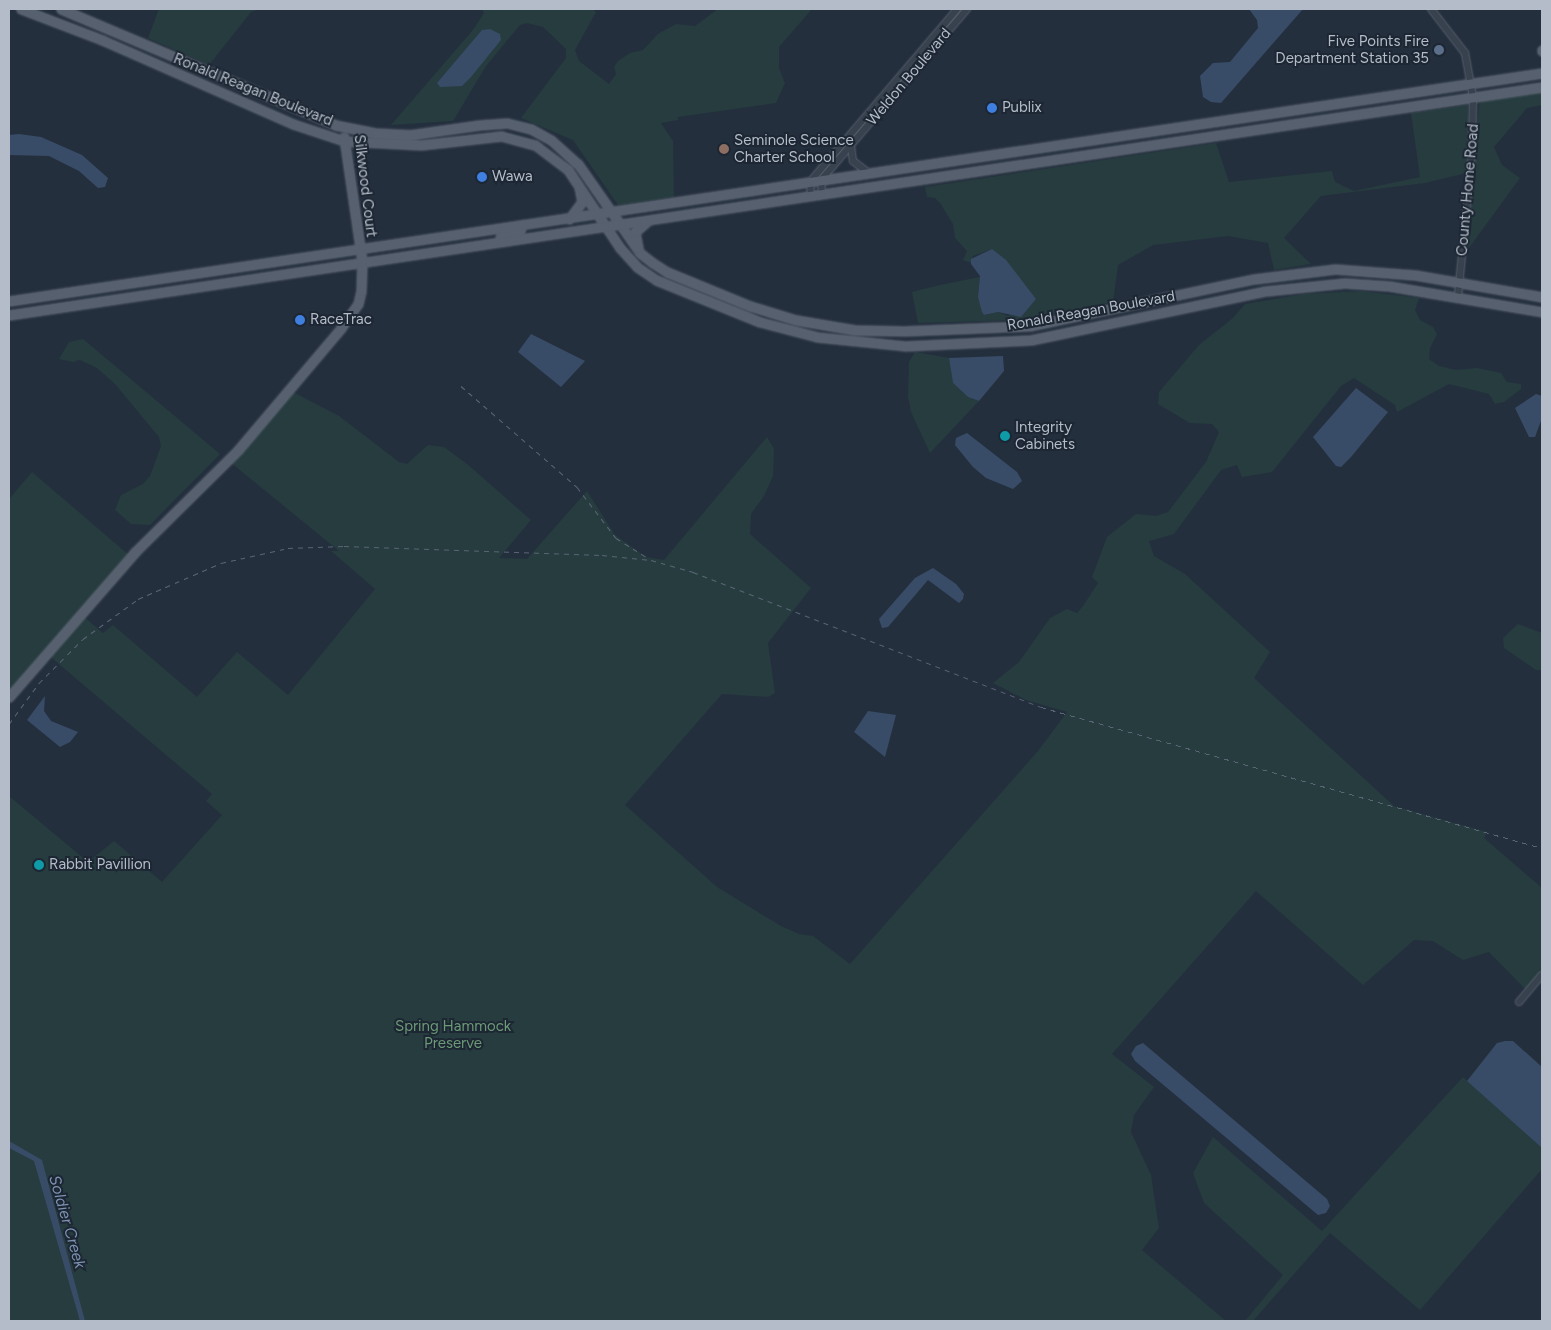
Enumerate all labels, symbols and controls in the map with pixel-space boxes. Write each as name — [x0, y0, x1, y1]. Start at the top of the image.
street label: Weldon Boulevard — [863, 25, 955, 129]
place label: Five Points Fire Department Station 35 — [1275, 32, 1429, 67]
marker: Five Points Fire Department Station 35 — [1433, 44, 1445, 56]
street label: Ronald Reagan Boulevard — [171, 50, 335, 130]
place label: Publix — [1002, 99, 1042, 117]
marker: Publix — [986, 102, 998, 114]
street label: County Home Road — [1453, 123, 1483, 257]
place label: Seminole Science Charter School — [734, 131, 854, 166]
street label: Silkwood Court — [350, 134, 380, 238]
marker: Seminole Science Charter School — [718, 143, 730, 155]
place label: Wawa — [492, 168, 533, 186]
marker: Wawa — [476, 171, 488, 183]
street label: Ronald Reagan Boulevard — [1006, 287, 1176, 335]
place label: RaceTrac — [310, 311, 372, 329]
marker: RaceTrac — [294, 314, 306, 326]
place label: Integrity Cabinets — [1015, 418, 1075, 453]
marker: Integrity Cabinets — [999, 430, 1011, 442]
place label: Rabbit Pavillion — [49, 856, 151, 874]
marker: Rabbit Pavillion — [33, 859, 45, 871]
park label: Spring Hammock Preserve — [395, 1017, 511, 1052]
water label: Soldier Creek — [45, 1173, 89, 1271]

